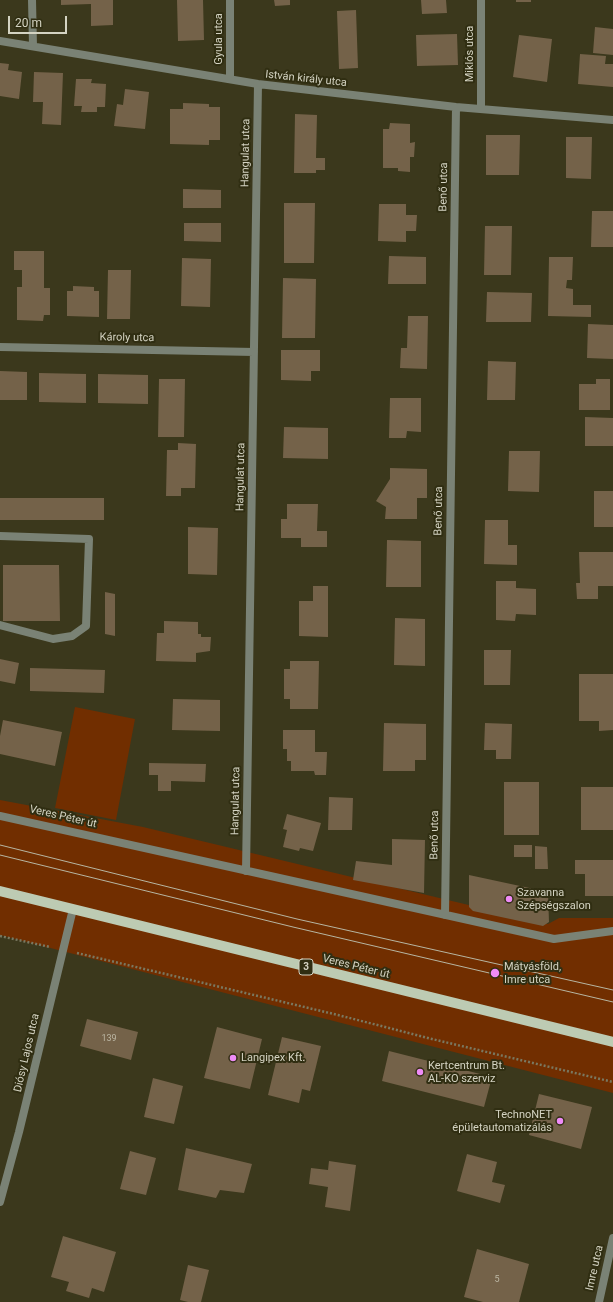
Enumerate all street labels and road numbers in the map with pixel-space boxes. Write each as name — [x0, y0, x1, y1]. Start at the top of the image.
street label: Gyula utca — [212, 13, 226, 65]
street label: Miklós utca — [463, 26, 477, 82]
street label: István király utca — [265, 68, 347, 90]
street label: Hangulat utca — [239, 119, 253, 187]
street label: Benő utca — [437, 162, 451, 212]
street label: Károly utca — [99, 331, 155, 345]
street label: Hangulat utca — [234, 443, 248, 511]
street label: Benő utca — [432, 486, 446, 536]
street label: Hangulat utca — [229, 767, 243, 835]
street label: Veres Péter út — [28, 803, 98, 831]
street label: Benő utca — [428, 810, 442, 860]
street label: Veres Péter út — [321, 952, 391, 982]
road number: 3 — [299, 959, 313, 975]
street label: Diósy Lajos utca — [12, 1012, 42, 1094]
street label: Imre utca — [583, 1244, 607, 1292]

